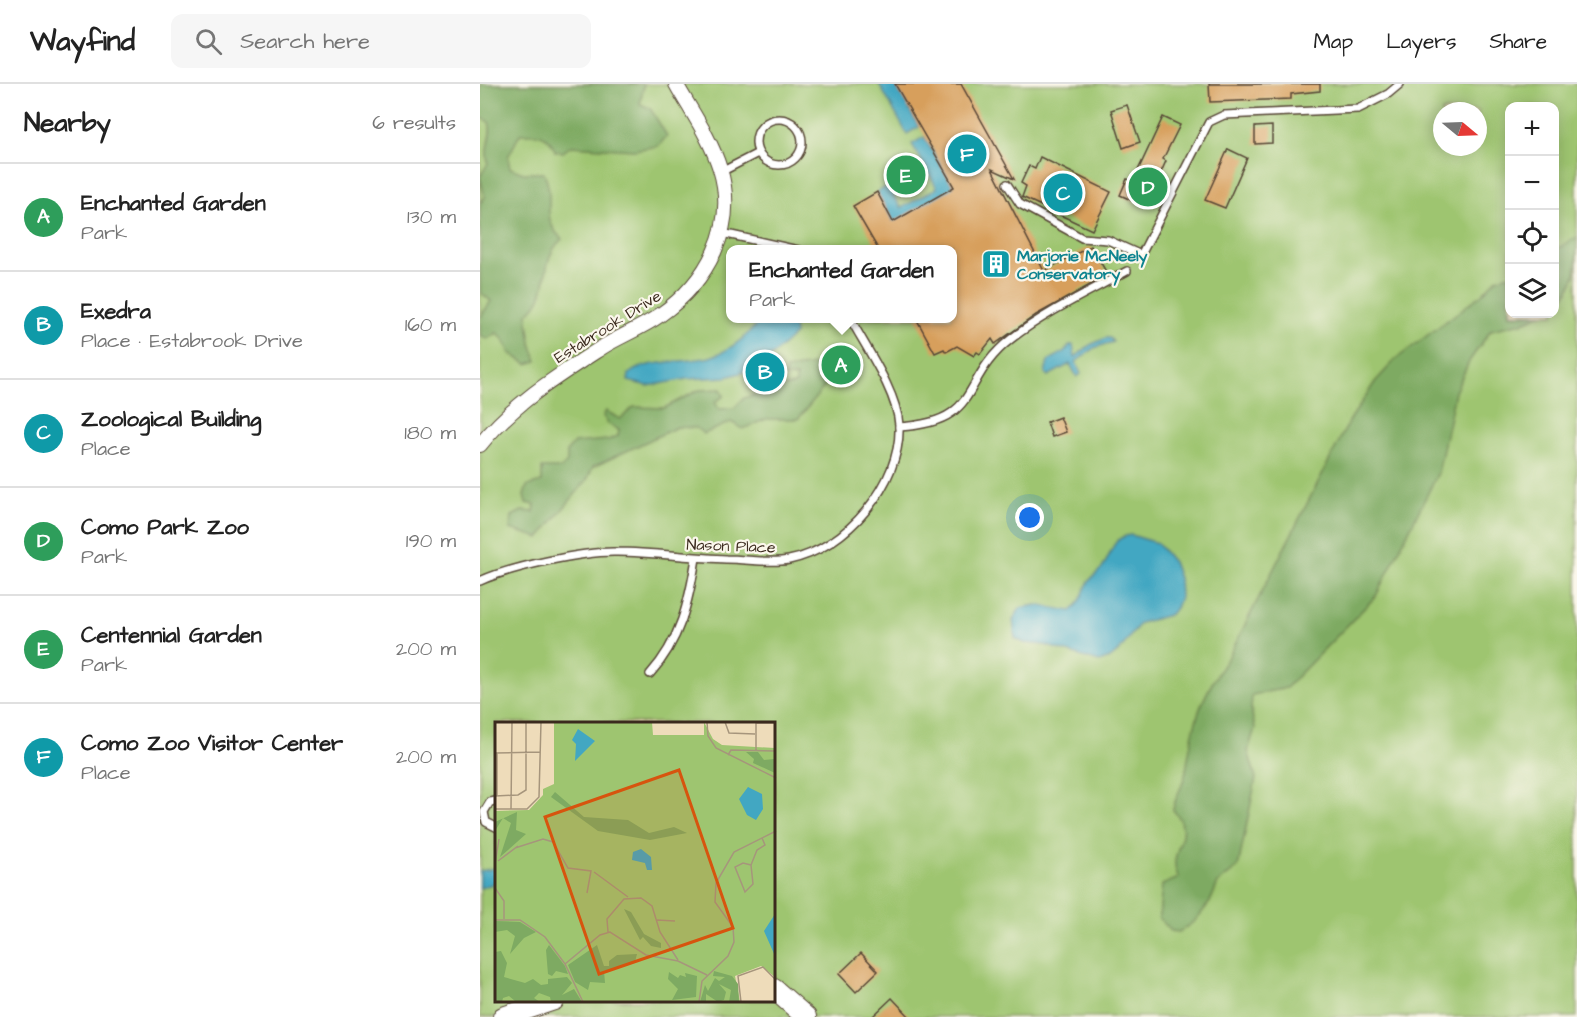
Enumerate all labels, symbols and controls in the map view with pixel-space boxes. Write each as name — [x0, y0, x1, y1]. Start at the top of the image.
search box — [171, 14, 591, 68]
text: Wayfind — [30, 22, 135, 61]
icon: search — [192, 25, 225, 58]
text: Search here — [240, 26, 370, 57]
text: Map — [1313, 27, 1353, 56]
text: Layers — [1386, 27, 1456, 56]
text: Share — [1489, 27, 1547, 56]
north arrow — [1433, 102, 1487, 156]
map controls — [1505, 102, 1559, 318]
button: + — [1505, 102, 1559, 156]
text: Nearby — [24, 105, 111, 141]
text: 6 results — [372, 109, 456, 137]
pin: F — [948, 132, 986, 176]
pin: E — [886, 152, 926, 197]
button: − — [1505, 156, 1559, 210]
pin: D — [1128, 164, 1168, 210]
pin: C — [1044, 170, 1082, 216]
text: Enchanted Garden — [81, 188, 266, 219]
text: A — [37, 203, 50, 231]
text: 130 m — [407, 203, 456, 231]
button: locate — [1505, 210, 1559, 264]
text: Park — [81, 219, 127, 247]
popup — [726, 245, 957, 323]
place label: Marjorie McNeely Conservatory — [1017, 245, 1148, 286]
building icon: Marjorie McNeely Conservatory — [980, 248, 1012, 280]
text: Enchanted Garden — [749, 255, 934, 286]
button: layers — [1505, 264, 1559, 318]
street label: Estabrook Drive — [550, 285, 666, 369]
text: Park — [749, 286, 795, 314]
text: Exedra — [81, 296, 151, 327]
text: B — [36, 311, 51, 339]
text: 160 m — [405, 311, 456, 339]
text: Place · Estabrook Drive — [81, 327, 303, 355]
pin: A — [822, 342, 860, 388]
pin: B — [746, 350, 784, 394]
text: Zoological Building — [81, 404, 261, 435]
text: C — [36, 419, 51, 447]
text: 180 m — [404, 419, 456, 447]
text: Place — [81, 435, 131, 463]
your location — [1015, 503, 1044, 532]
text: Como Park Zoo — [81, 512, 249, 543]
text: D — [37, 527, 50, 555]
text: 190 m — [406, 527, 456, 555]
street label: Nason Place — [686, 533, 776, 559]
text: Park — [81, 543, 127, 571]
text: Centennial Garden — [81, 620, 262, 651]
text: E — [38, 635, 49, 663]
text: 200 m — [396, 635, 456, 663]
text: Park — [81, 651, 127, 679]
inset map — [495, 722, 776, 1002]
text: Como Zoo Visitor Center — [81, 728, 343, 759]
text: F — [37, 743, 50, 771]
text: 200 m — [396, 743, 456, 771]
text: Place — [81, 759, 131, 787]

